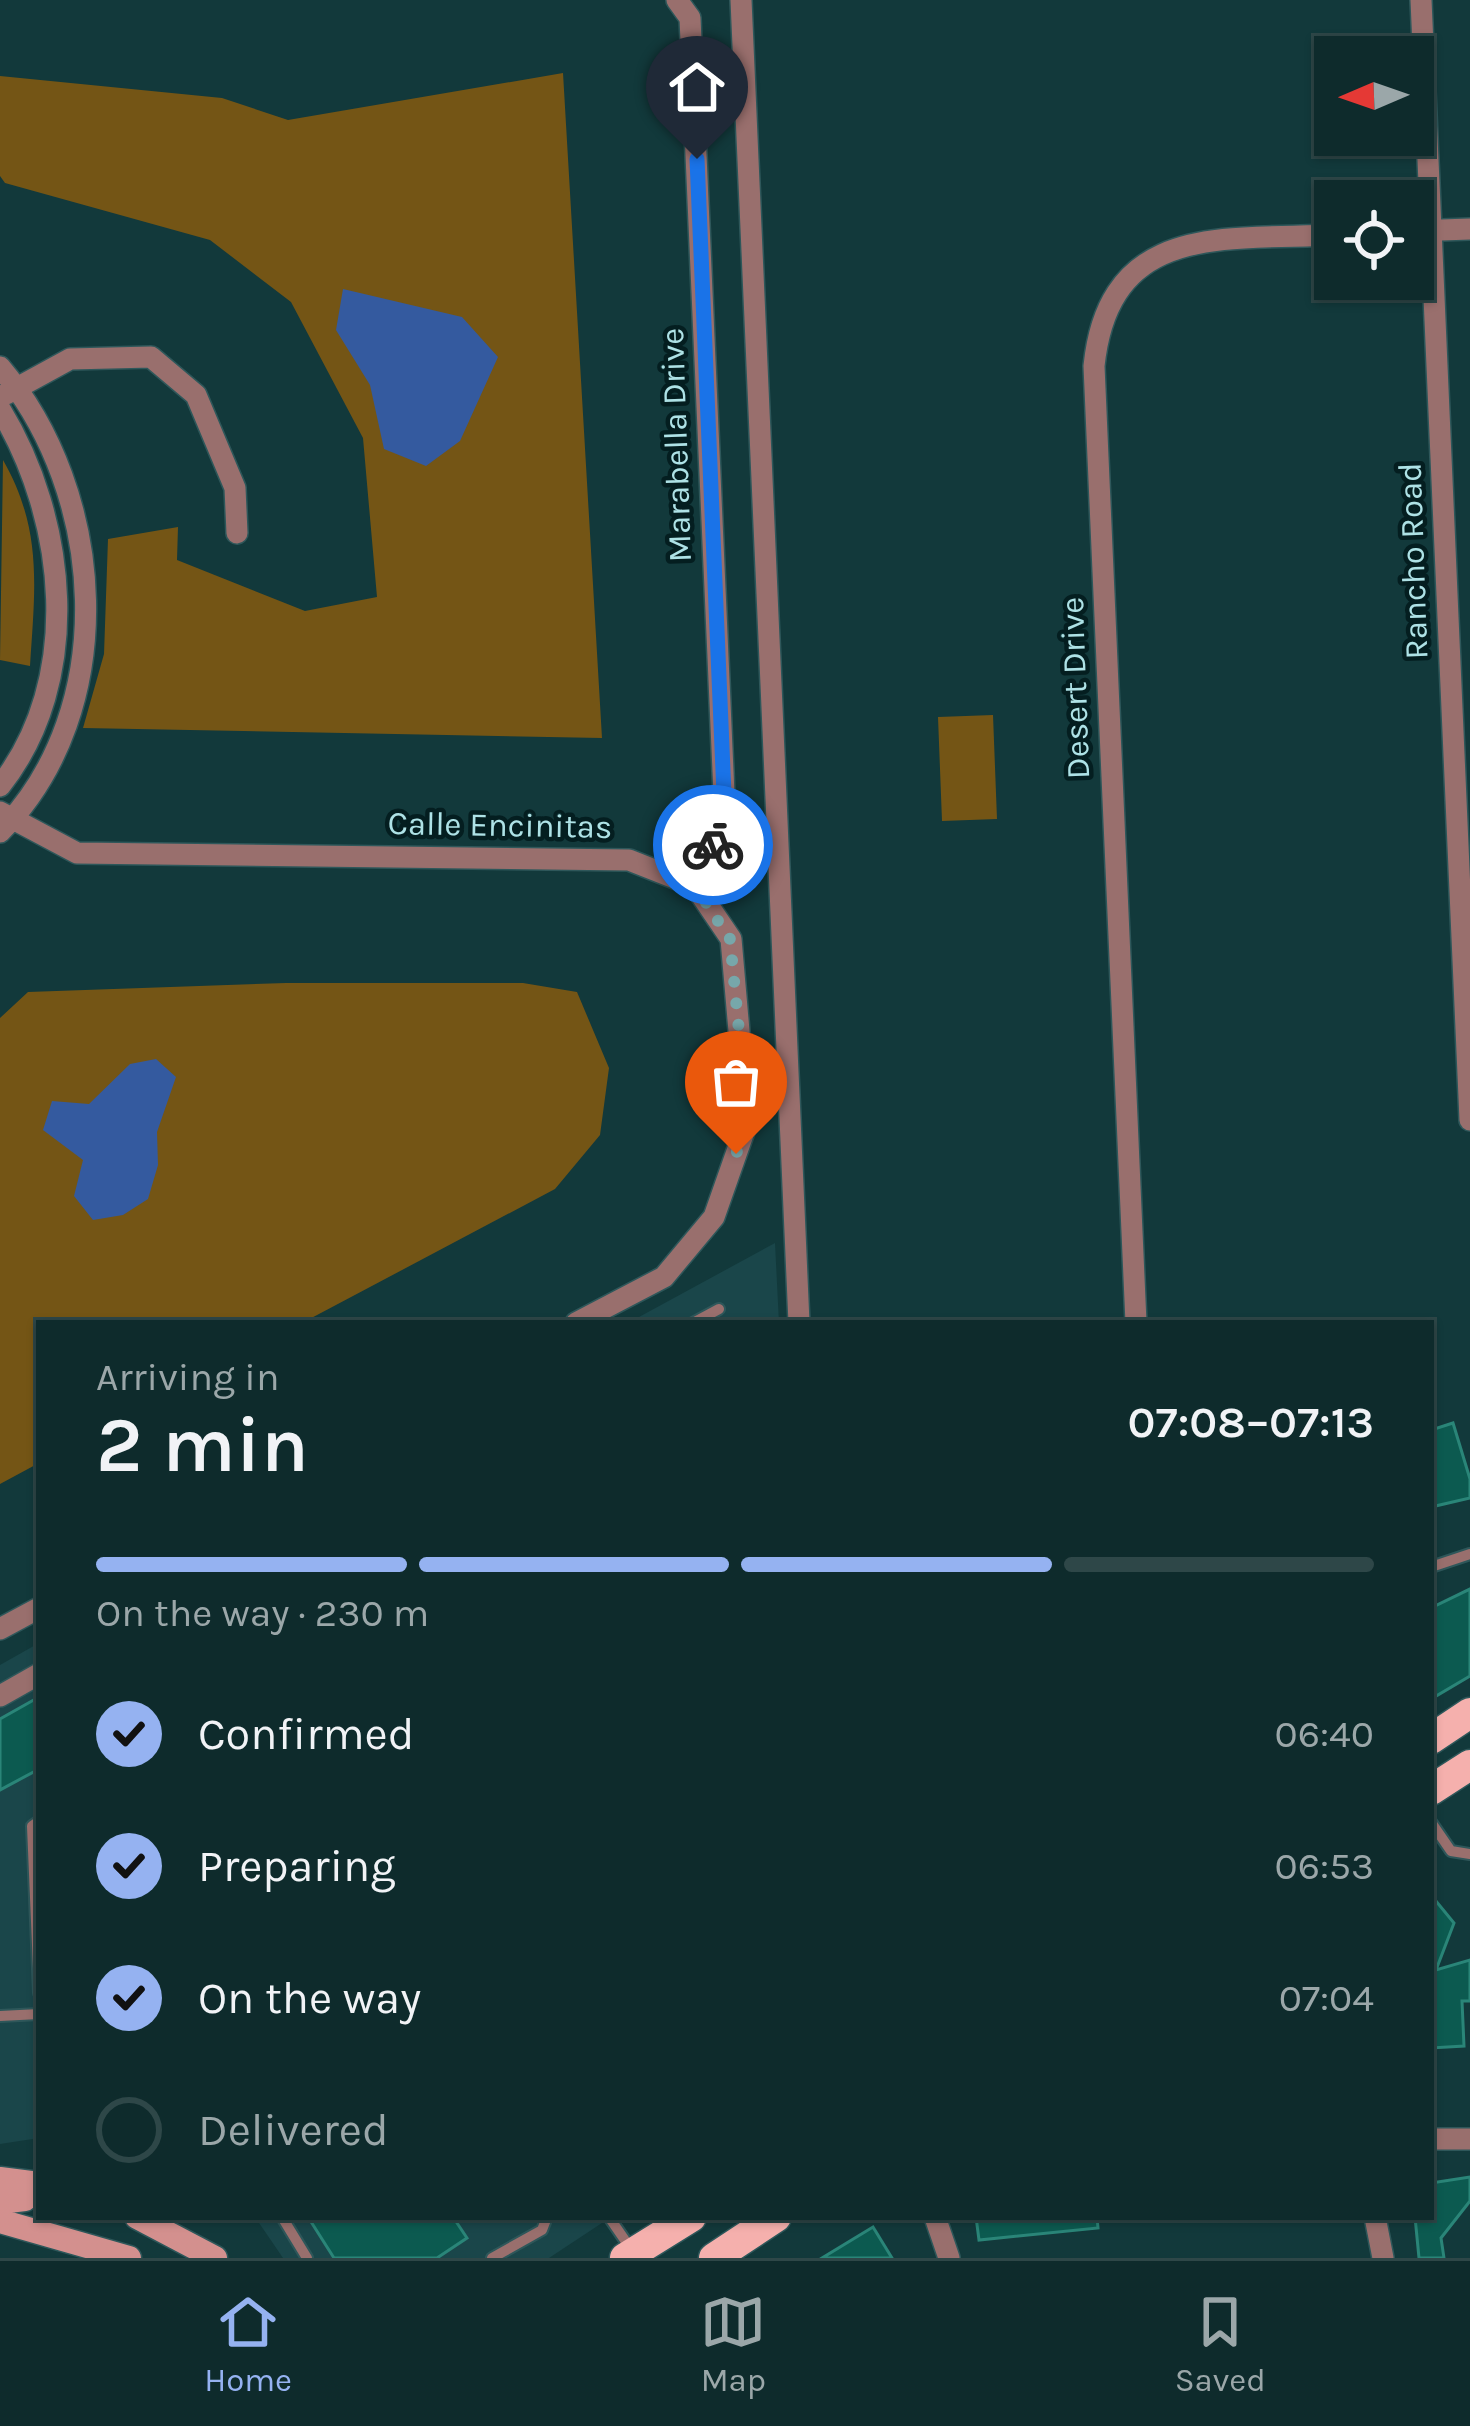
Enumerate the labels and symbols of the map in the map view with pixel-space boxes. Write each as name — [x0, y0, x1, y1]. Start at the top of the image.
pin — [646, 36, 748, 159]
north arrow — [1314, 36, 1434, 156]
street label: Marabella Drive — [653, 327, 699, 563]
street label: Rancho Road — [1391, 462, 1435, 660]
street label: Desert Drive — [1053, 596, 1097, 780]
courier — [653, 785, 773, 905]
street label: Calle Encinitas — [387, 804, 613, 846]
pin — [685, 1031, 787, 1154]

